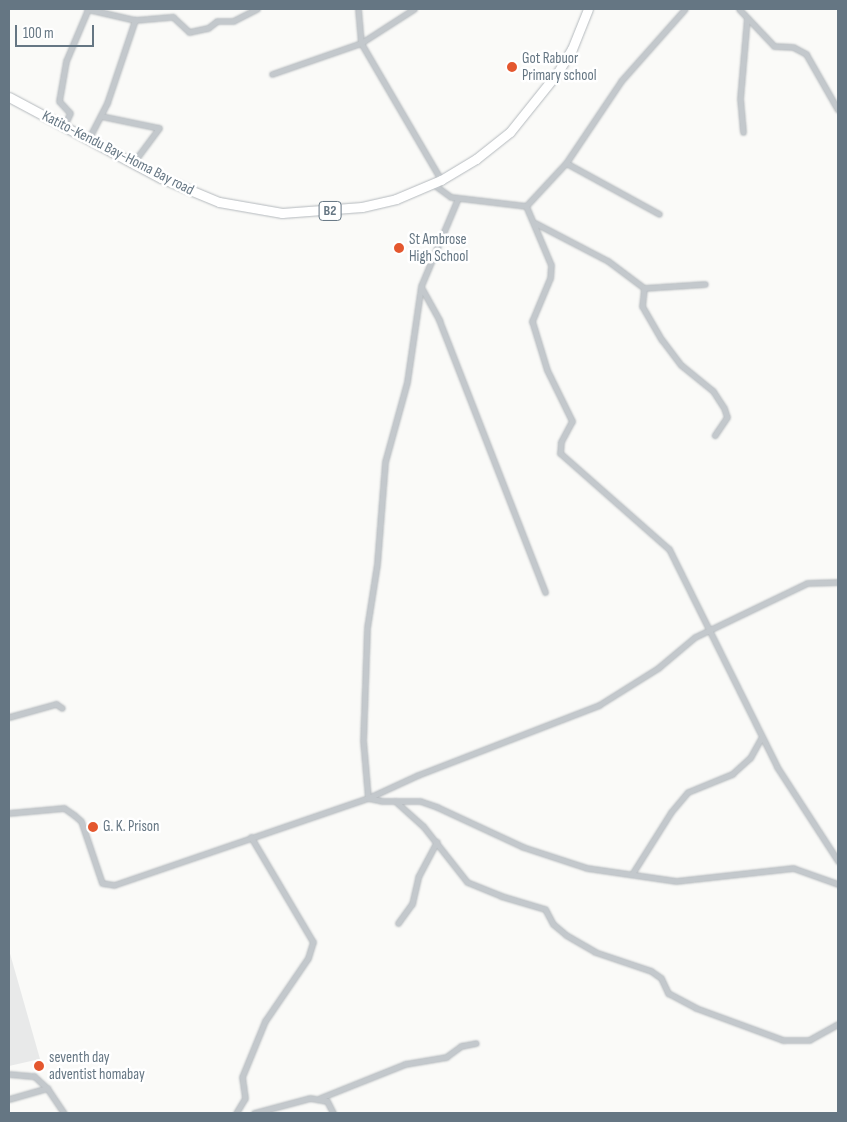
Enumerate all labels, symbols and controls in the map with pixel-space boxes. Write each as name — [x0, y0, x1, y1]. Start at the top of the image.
scale bar — [18, 15, 96, 47]
text: 100 m — [23, 24, 54, 43]
place label: Got Rabuor Primary school — [522, 49, 596, 84]
marker: Got Rabuor Primary school — [506, 61, 518, 73]
street label: Katito-Kendu Bay-Homa Bay road — [39, 107, 197, 199]
road number: B2 — [318, 200, 342, 222]
place label: St Ambrose High School — [409, 230, 468, 265]
marker: St Ambrose High School — [393, 242, 405, 254]
place label: G. K. Prison — [103, 818, 159, 836]
marker: G. K. Prison — [87, 821, 99, 833]
place label: seventh day adventist homabay — [49, 1048, 145, 1083]
marker: seventh day adventist homabay — [33, 1060, 45, 1072]

